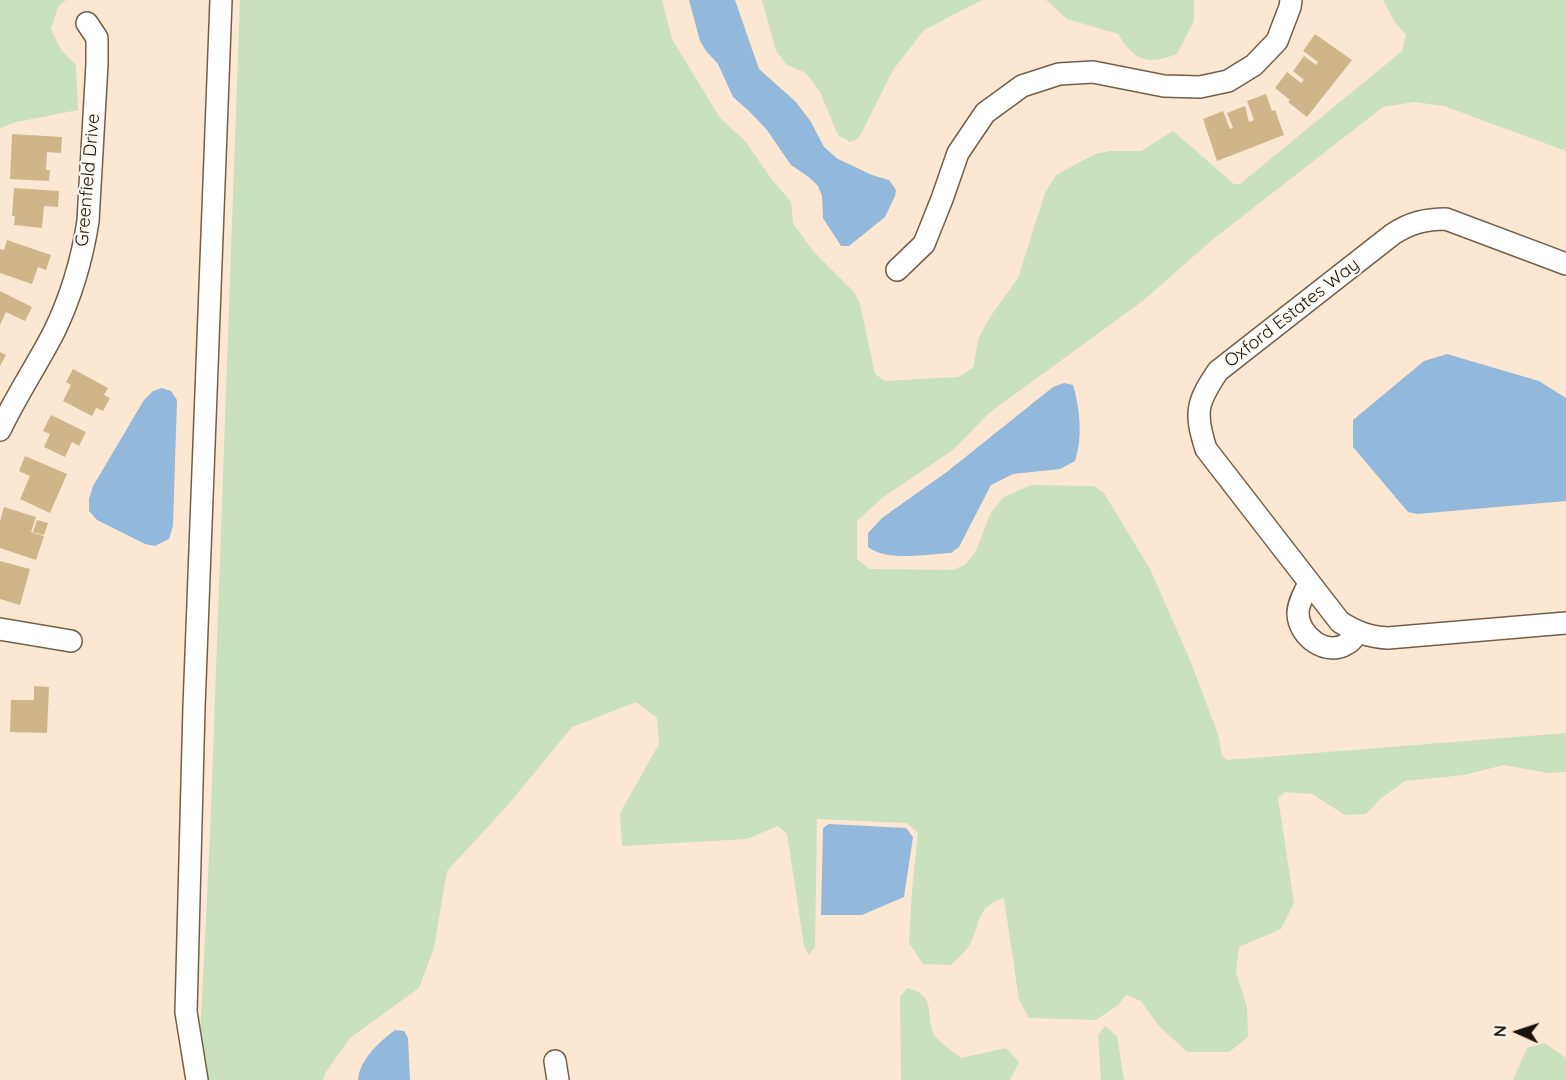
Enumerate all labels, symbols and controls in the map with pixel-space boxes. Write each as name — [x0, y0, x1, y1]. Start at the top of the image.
street label: Greenfield Drive — [71, 113, 105, 247]
street label: Oxford Estates Way — [1220, 254, 1364, 372]
north arrow — [1488, 1002, 1548, 1062]
text: N — [1490, 1025, 1510, 1037]

